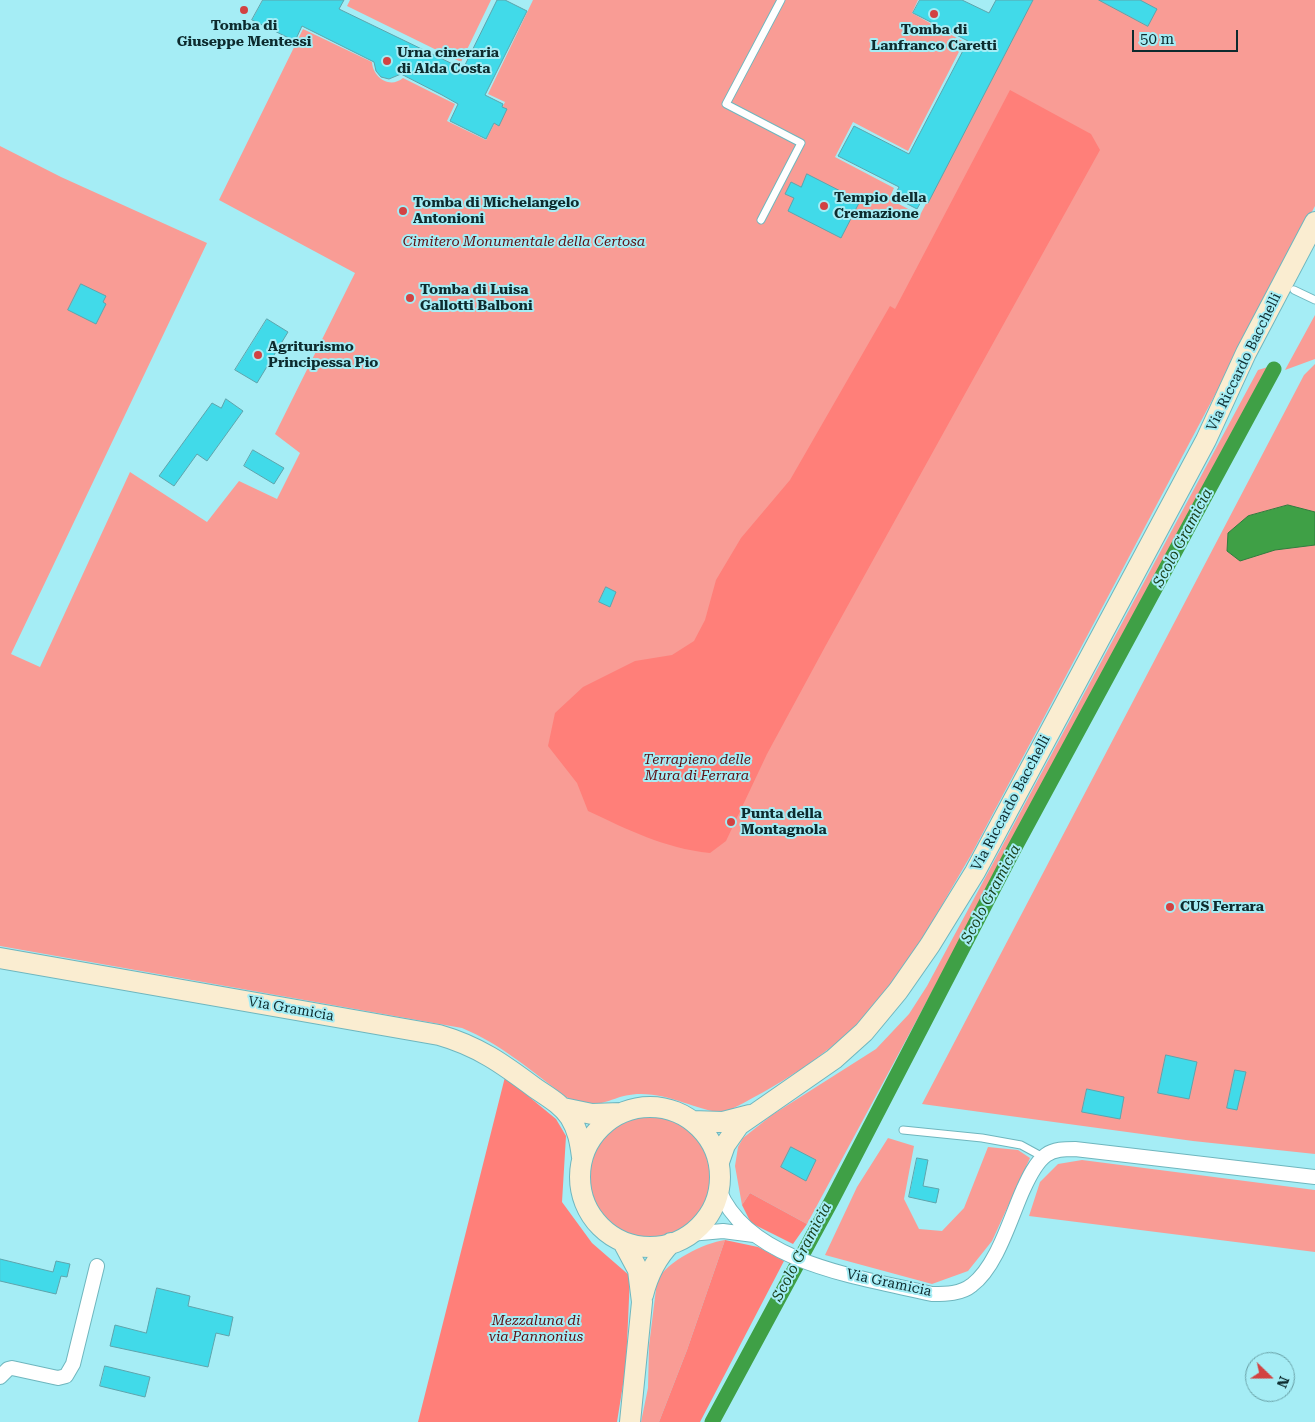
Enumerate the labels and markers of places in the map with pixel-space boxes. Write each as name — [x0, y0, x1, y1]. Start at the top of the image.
marker: Tomba di Giuseppe Mentessi — [238, 4, 250, 16]
marker: Tomba di Lanfranco Caretti — [928, 8, 940, 20]
place label: Tomba di Giuseppe Mentessi — [177, 18, 311, 50]
place label: Tomba di Lanfranco Caretti — [871, 22, 997, 54]
place label: Urna cineraria di Alda Costa — [397, 45, 499, 78]
marker: Urna cineraria di Alda Costa — [381, 55, 393, 67]
place label: Tempio della Cremazione — [834, 190, 926, 222]
place label: Tomba di Michelangelo Antonioni — [413, 195, 579, 228]
marker: Tempio della Cremazione — [818, 200, 830, 212]
marker: Tomba di Michelangelo Antonioni — [397, 205, 409, 217]
place label: Tomba di Luisa Gallotti Balboni — [420, 282, 533, 314]
marker: Tomba di Luisa Gallotti Balboni — [404, 292, 416, 304]
place label: Agriturismo Principessa Pio — [268, 339, 378, 372]
marker: Agriturismo Principessa Pio — [252, 349, 264, 361]
place label: Punta della Montagnola — [741, 806, 827, 839]
marker: Punta della Montagnola — [725, 816, 737, 828]
place label: CUS Ferrara — [1180, 899, 1264, 915]
marker: CUS Ferrara — [1164, 901, 1176, 913]

